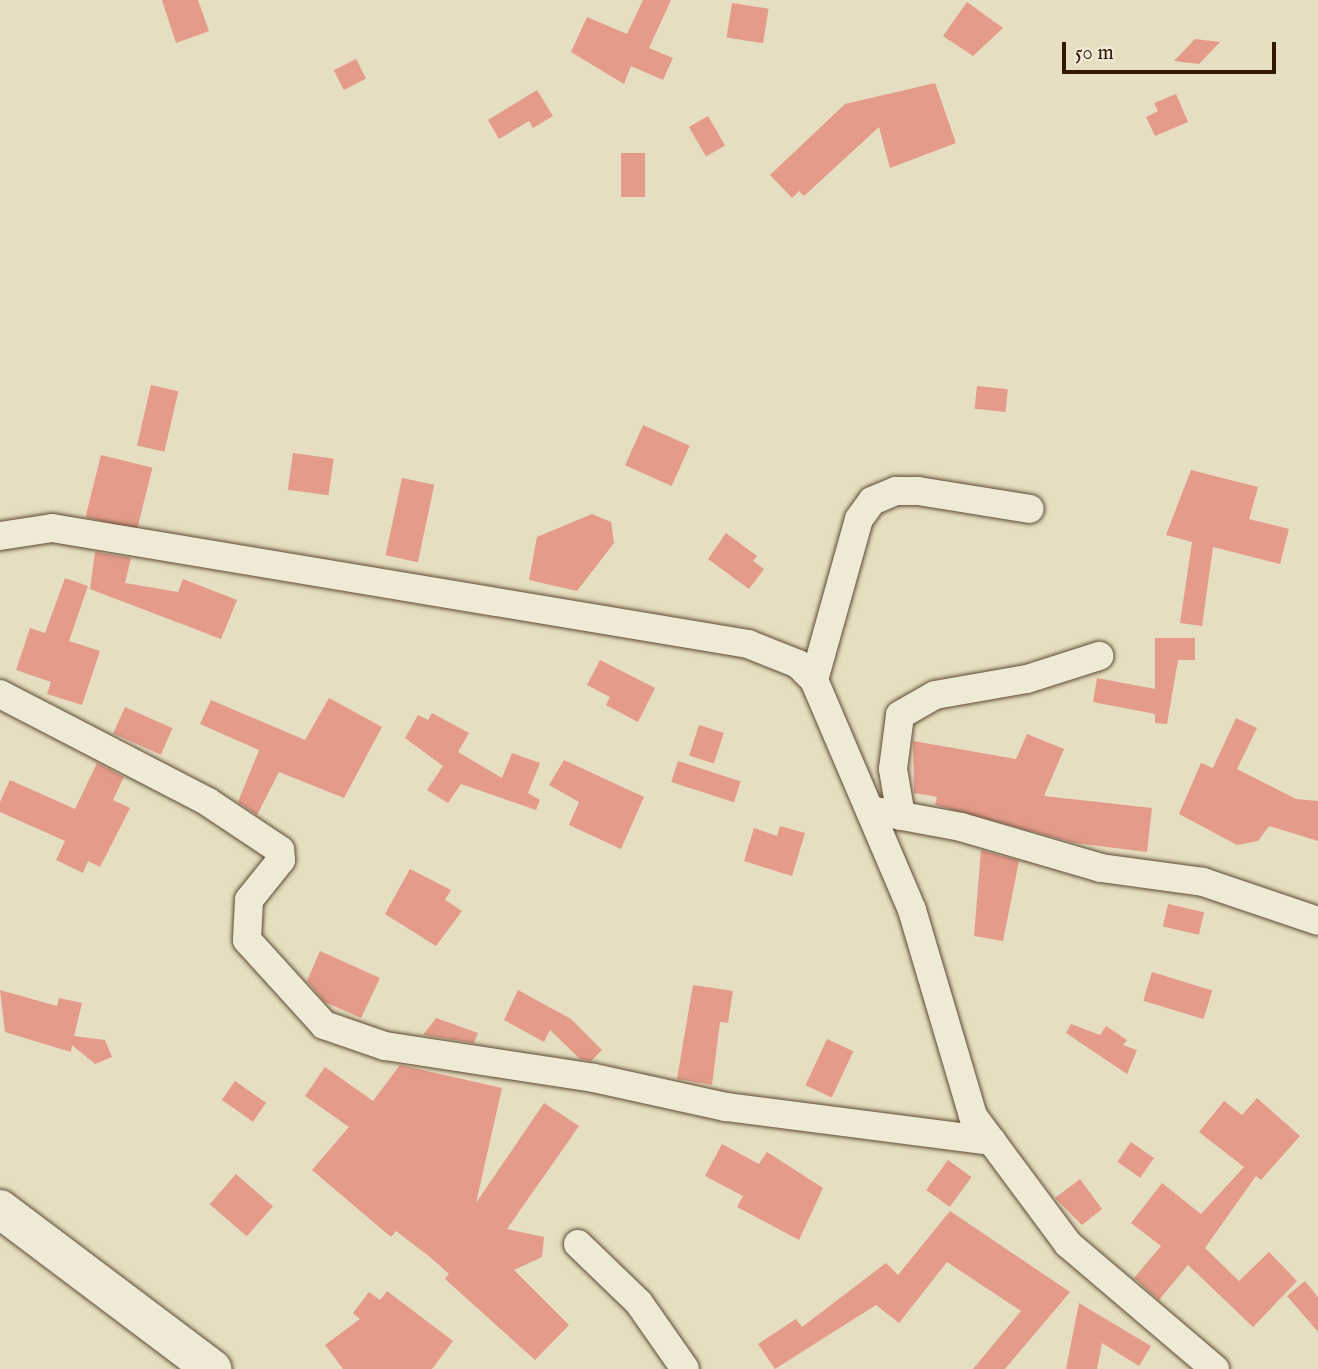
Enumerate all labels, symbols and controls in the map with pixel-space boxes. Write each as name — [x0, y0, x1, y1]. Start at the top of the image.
scale bar — [1066, 28, 1280, 72]
text: 50 m — [1075, 40, 1114, 67]

